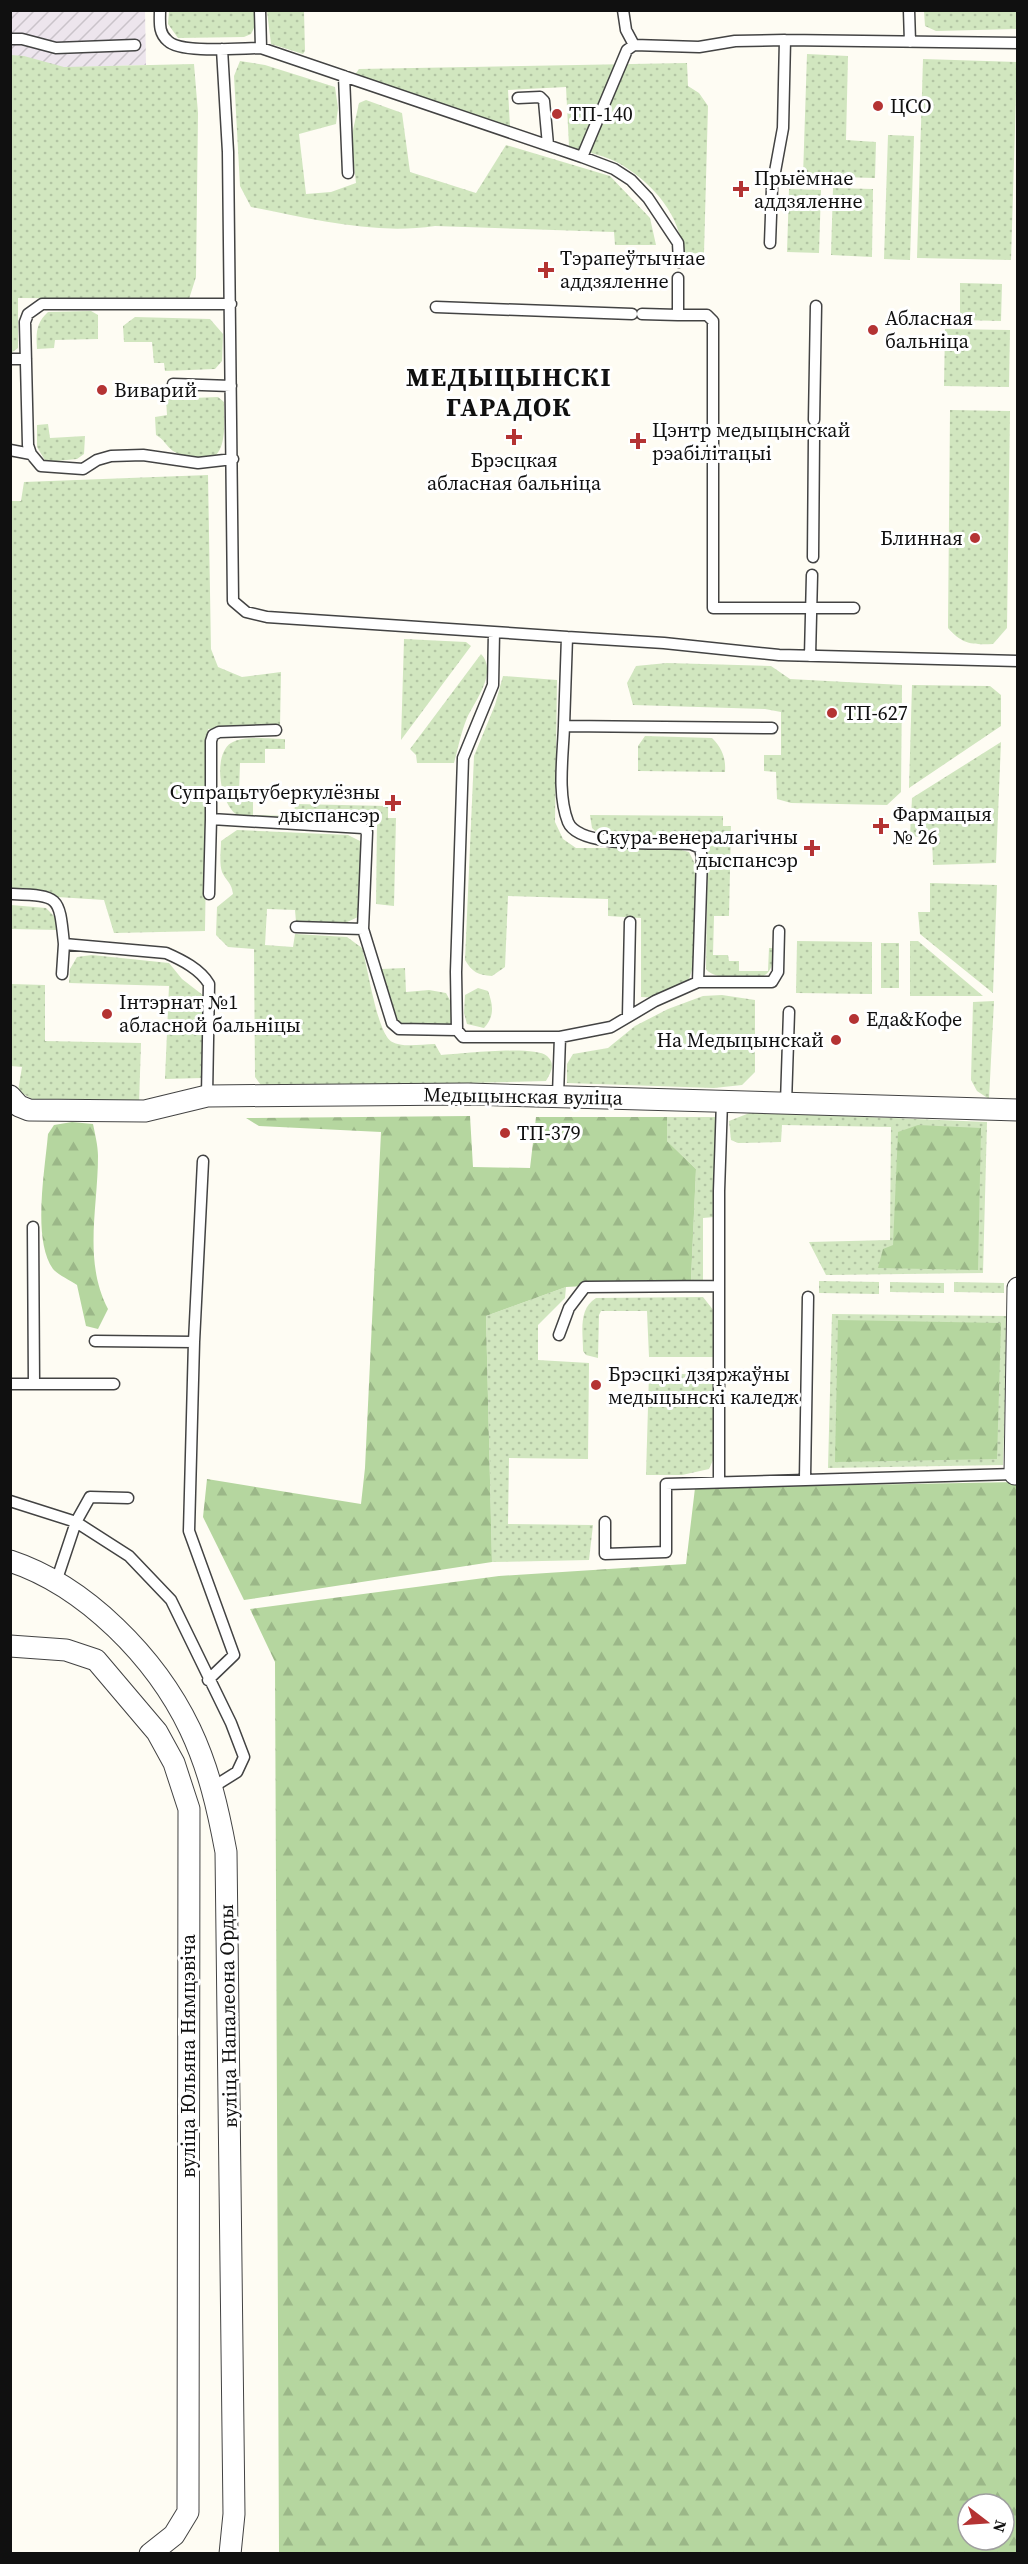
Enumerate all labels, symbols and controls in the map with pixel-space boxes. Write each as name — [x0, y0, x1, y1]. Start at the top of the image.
place label: ЦСО — [890, 92, 932, 120]
marker: ЦСО — [871, 99, 885, 113]
place label: ТП-140 — [569, 100, 633, 128]
marker: ТП-140 — [550, 107, 564, 121]
place label: Прыёмнае аддзяленне — [754, 164, 863, 215]
marker: Прыёмнае аддзяленне — [732, 180, 750, 198]
place label: Тэрапеўтычнае аддзяленне — [560, 244, 705, 295]
marker: Тэрапеўтычнае аддзяленне — [537, 261, 555, 279]
place label: Абласная бальніца — [885, 304, 973, 355]
marker: Абласная бальніца — [866, 323, 880, 337]
district label: МЕДЫЦЫНСКІ ГАРАДОК — [406, 359, 612, 425]
place label: Виварий — [114, 376, 197, 404]
marker: Виварий — [95, 383, 109, 397]
place label: Цэнтр медыцынскай рэабілітацыі — [652, 416, 850, 467]
marker: Брэсцкая абласная бальніца — [505, 428, 523, 446]
marker: Цэнтр медыцынскай рэабілітацыі — [629, 432, 647, 450]
place label: Брэсцкая абласная бальніца — [427, 446, 602, 497]
place label: Блинная — [880, 524, 963, 552]
marker: Блинная — [968, 531, 982, 545]
place label: ТП-627 — [844, 699, 908, 727]
marker: ТП-627 — [825, 706, 839, 720]
place label: Супрацьтуберкулёзны дыспансэр — [170, 778, 380, 829]
marker: Супрацьтуберкулёзны дыспансэр — [384, 794, 402, 812]
place label: Фармацыя № 26 — [893, 800, 992, 851]
marker: Фармацыя № 26 — [874, 819, 888, 833]
place label: Скура-венералагічны дыспансэр — [596, 823, 798, 874]
marker: Скура-венералагічны дыспансэр — [803, 839, 821, 857]
place label: Інтэрнат №1 абласной бальніцы — [119, 988, 301, 1039]
place label: Еда&Кофе — [866, 1005, 962, 1033]
marker: Інтэрнат №1 абласной бальніцы — [100, 1007, 114, 1021]
marker: Еда&Кофе — [847, 1012, 861, 1026]
place label: На Медыцынскай — [657, 1026, 824, 1054]
marker: На Медыцынскай — [829, 1033, 843, 1047]
street label: Медыцынская вуліца — [423, 1080, 624, 1112]
place label: ТП-379 — [517, 1119, 581, 1147]
marker: ТП-379 — [498, 1126, 512, 1140]
place label: Брэсцкі дзяржаўны медыцынскі каледж — [608, 1360, 799, 1411]
marker: Брэсцкі дзяржаўны медыцынскі каледж — [589, 1378, 603, 1392]
street label: вуліца Напалеона Орды — [212, 1904, 244, 2128]
street label: вуліца Юльяна Нямцэвіча — [174, 1933, 202, 2178]
north arrow — [956, 2492, 1016, 2552]
text: N — [988, 2518, 1013, 2536]

